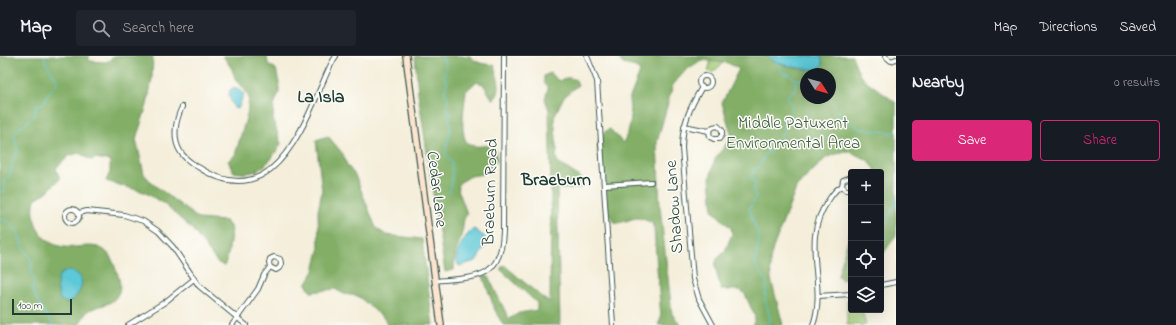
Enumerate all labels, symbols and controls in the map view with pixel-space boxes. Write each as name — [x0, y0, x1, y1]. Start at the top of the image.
search box — [76, 10, 356, 46]
text: Map — [20, 14, 52, 41]
icon: search — [90, 17, 112, 39]
text: Search here — [122, 17, 194, 39]
text: Map — [994, 17, 1017, 38]
text: Directions — [1039, 17, 1097, 38]
text: Saved — [1119, 17, 1156, 38]
north arrow — [800, 68, 836, 104]
text: Nearby — [912, 70, 964, 95]
text: 0 results — [1114, 73, 1160, 92]
district label: La Isla — [297, 85, 345, 111]
park label: Middle Patuxent Environmental Area — [726, 111, 860, 156]
button: Save — [912, 120, 1032, 161]
button: Share — [1040, 120, 1160, 161]
street label: Braeburn Road — [476, 138, 505, 247]
street label: Cedar Lane — [419, 150, 454, 229]
street label: Shadow Lane — [659, 159, 690, 254]
district label: Braeburn — [520, 168, 591, 194]
map controls — [848, 169, 884, 313]
button: + — [848, 169, 884, 205]
button: − — [848, 205, 884, 241]
button: locate — [848, 241, 884, 277]
button: layers — [848, 277, 884, 313]
scale bar — [12, 297, 72, 316]
text: 100 m — [18, 298, 42, 314]

